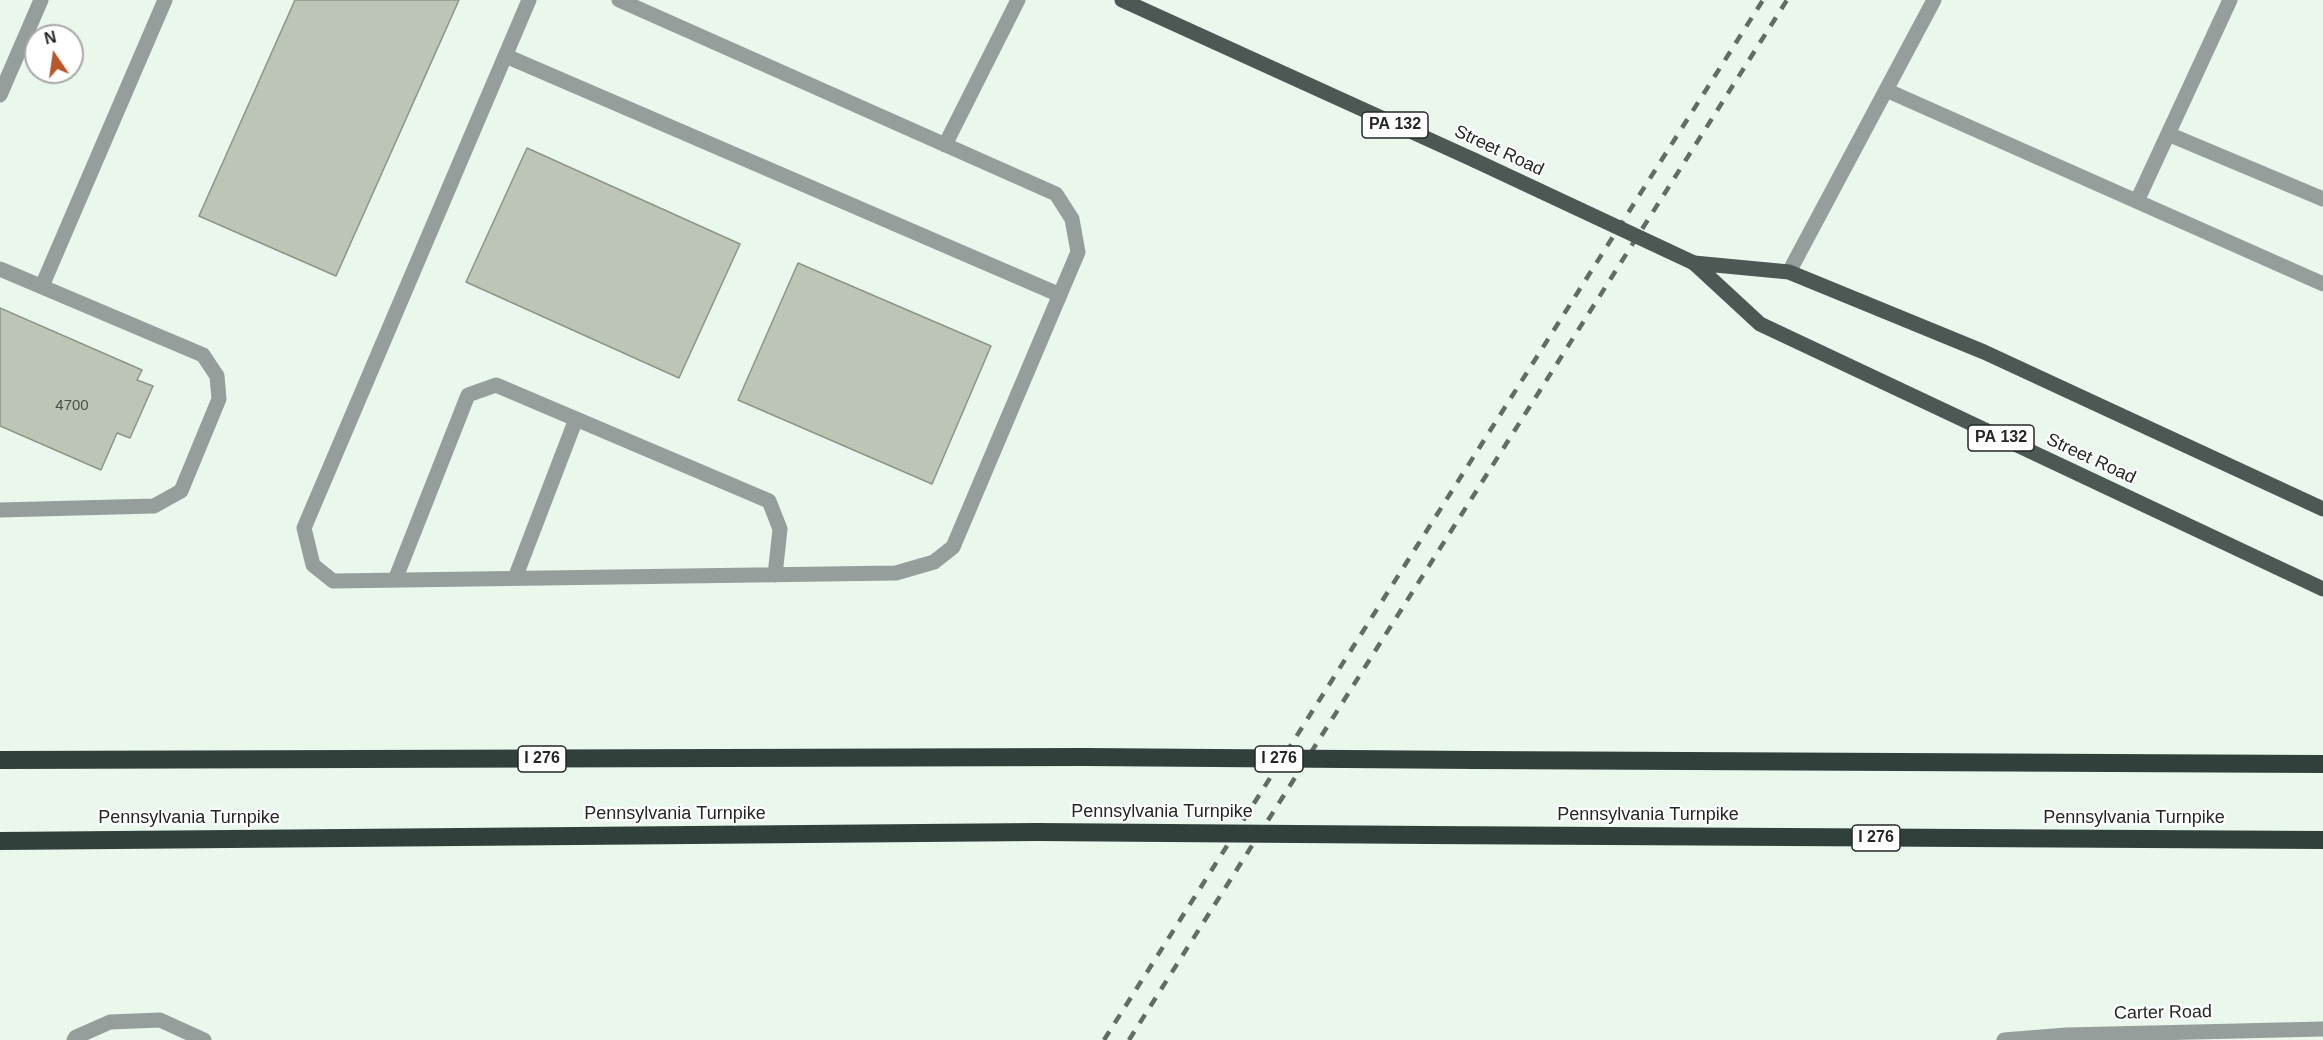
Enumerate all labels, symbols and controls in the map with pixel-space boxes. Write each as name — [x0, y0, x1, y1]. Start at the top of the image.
north arrow — [24, 24, 84, 84]
text: N — [43, 28, 58, 48]
road number: PA 132 — [1362, 112, 1428, 138]
street label: Street Road — [1451, 121, 1547, 181]
house number: 4700 — [55, 397, 89, 415]
road number: PA 132 — [1968, 425, 2034, 451]
street label: Street Road — [2043, 429, 2139, 489]
road number: I 276 — [518, 746, 566, 772]
road number: I 276 — [1255, 746, 1303, 772]
street label: Pennsylvania Turnpike — [1071, 801, 1253, 823]
street label: Pennsylvania Turnpike — [584, 803, 766, 825]
street label: Pennsylvania Turnpike — [1557, 804, 1739, 826]
street label: Pennsylvania Turnpike — [98, 807, 280, 829]
street label: Pennsylvania Turnpike — [2043, 807, 2225, 829]
road number: I 276 — [1852, 825, 1900, 851]
street label: Carter Road — [2114, 1001, 2212, 1025]

